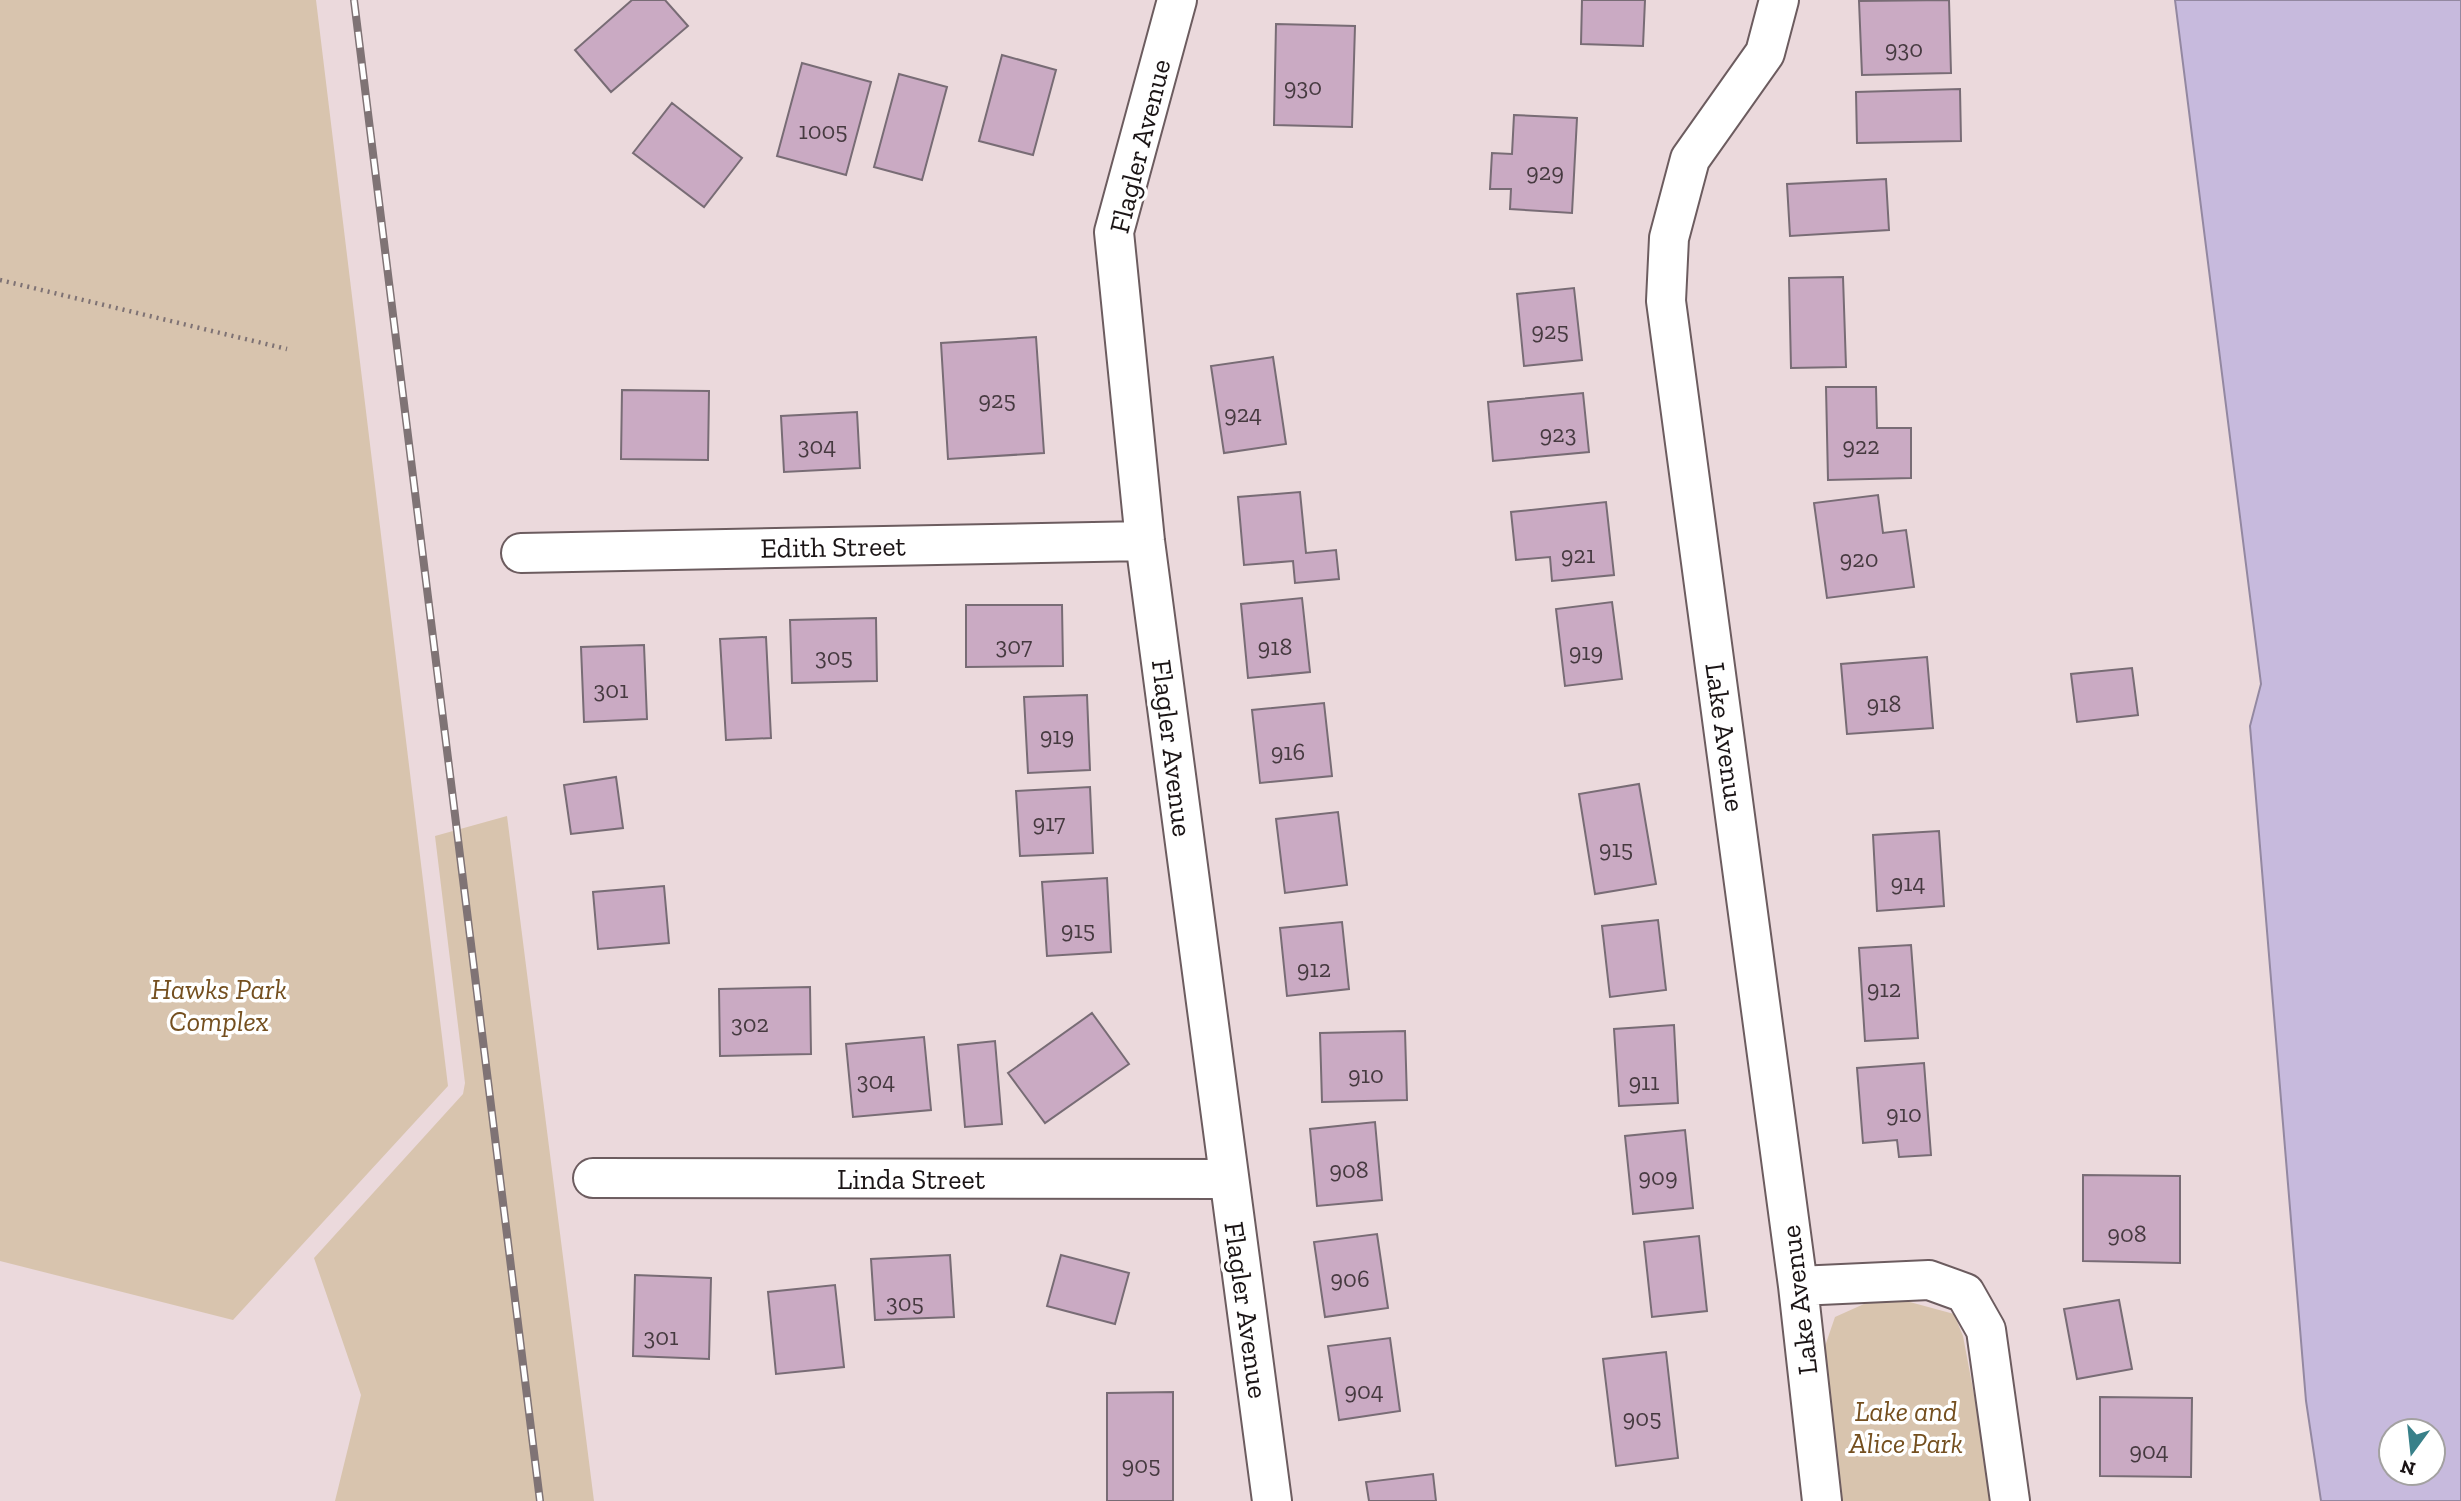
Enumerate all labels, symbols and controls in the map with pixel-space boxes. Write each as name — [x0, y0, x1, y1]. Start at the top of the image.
house number: 930 — [1885, 34, 1923, 63]
street label: Flagler Avenue — [1102, 56, 1178, 236]
house number: 930 — [1284, 72, 1322, 101]
house number: 1005 — [798, 116, 848, 145]
house number: 929 — [1526, 157, 1564, 186]
house number: 925 — [1531, 316, 1569, 345]
house number: 925 — [978, 385, 1016, 414]
house number: 924 — [1224, 399, 1262, 428]
house number: 923 — [1540, 419, 1576, 448]
house number: 304 — [798, 431, 836, 460]
house number: 922 — [1842, 431, 1880, 460]
street label: Edith Street — [760, 529, 907, 565]
house number: 921 — [1561, 540, 1595, 569]
house number: 920 — [1840, 544, 1878, 573]
house number: 307 — [996, 631, 1032, 660]
house number: 918 — [1258, 632, 1292, 661]
house number: 919 — [1569, 637, 1603, 666]
house number: 305 — [815, 642, 853, 671]
street label: Flagler Avenue — [1145, 658, 1199, 838]
street label: Lake Avenue — [1698, 660, 1752, 814]
house number: 301 — [594, 675, 628, 704]
house number: 918 — [1867, 689, 1901, 718]
house number: 919 — [1040, 721, 1074, 750]
house number: 916 — [1271, 737, 1305, 766]
house number: 917 — [1033, 808, 1065, 837]
house number: 915 — [1599, 834, 1633, 863]
house number: 914 — [1891, 868, 1926, 897]
house number: 915 — [1061, 915, 1095, 944]
house number: 912 — [1297, 954, 1331, 983]
park label: Hawks Park Complex — [151, 973, 287, 1038]
house number: 912 — [1867, 974, 1901, 1003]
house number: 302 — [731, 1009, 769, 1038]
house number: 910 — [1348, 1060, 1384, 1089]
house number: 304 — [857, 1066, 895, 1095]
house number: 911 — [1628, 1067, 1660, 1096]
house number: 910 — [1886, 1099, 1922, 1128]
house number: 908 — [1329, 1155, 1369, 1184]
house number: 909 — [1638, 1162, 1678, 1191]
street label: Linda Street — [837, 1163, 986, 1196]
house number: 908 — [2107, 1219, 2147, 1248]
street label: Flagler Avenue — [1217, 1220, 1275, 1400]
street label: Lake Avenue — [1773, 1223, 1825, 1377]
house number: 906 — [1330, 1264, 1370, 1293]
house number: 305 — [886, 1288, 924, 1317]
house number: 301 — [644, 1322, 678, 1351]
house number: 904 — [1344, 1376, 1384, 1405]
park label: Lake and Alice Park — [1848, 1395, 1963, 1460]
house number: 905 — [1623, 1403, 1661, 1432]
north arrow — [2377, 1417, 2447, 1487]
house number: 904 — [2129, 1436, 2169, 1465]
house number: 905 — [1122, 1450, 1160, 1479]
text: N — [2398, 1455, 2418, 1481]

